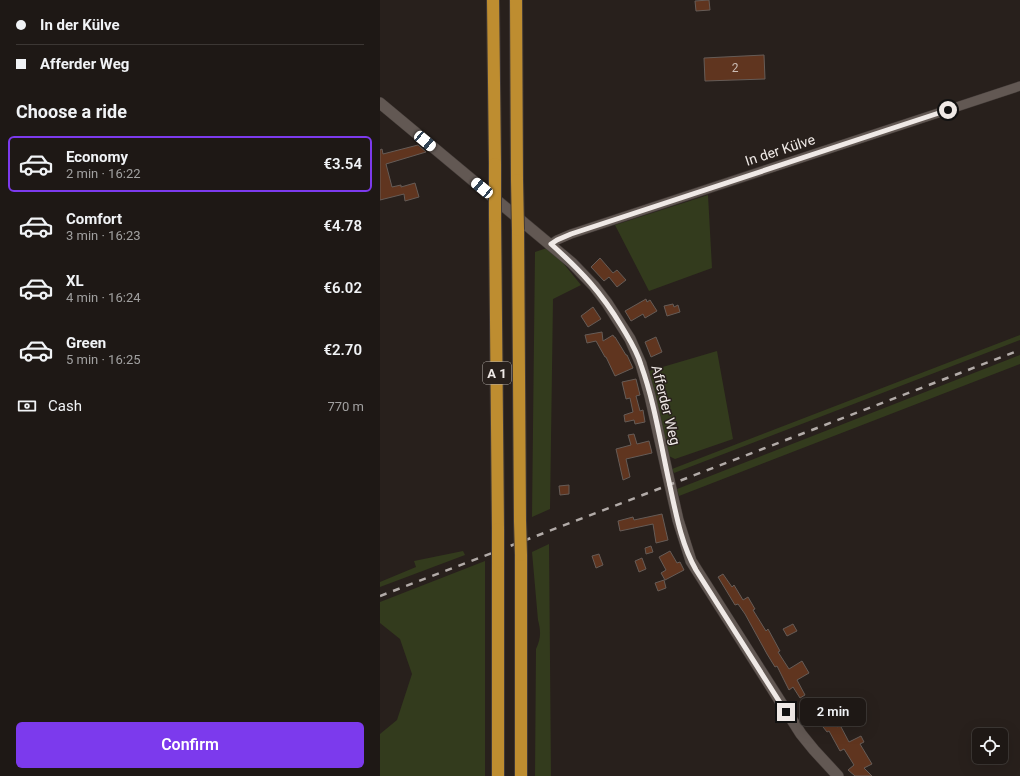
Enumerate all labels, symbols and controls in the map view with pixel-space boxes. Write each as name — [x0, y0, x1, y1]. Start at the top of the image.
text: In der Külve — [40, 16, 120, 34]
text: Afferder Weg — [40, 55, 129, 73]
house number: 2 — [732, 61, 739, 75]
text: Choose a ride — [16, 101, 127, 122]
route start — [939, 101, 957, 119]
car — [412, 129, 438, 153]
street label: In der Külve — [743, 131, 817, 169]
icon: car — [18, 146, 54, 182]
text: Economy — [66, 148, 128, 166]
text: €3.54 — [323, 155, 362, 173]
text: 2 min · 16:22 — [66, 166, 141, 181]
car — [469, 176, 495, 200]
icon: car — [18, 208, 54, 244]
text: Comfort — [66, 210, 122, 228]
text: €4.78 — [323, 217, 362, 235]
text: 3 min · 16:23 — [66, 228, 141, 243]
icon: car — [18, 270, 54, 306]
text: XL — [66, 272, 84, 290]
text: €6.02 — [323, 279, 362, 297]
text: 4 min · 16:24 — [66, 290, 141, 305]
icon: car — [18, 332, 54, 368]
text: Green — [66, 334, 106, 352]
text: €2.70 — [323, 341, 362, 359]
text: 5 min · 16:25 — [66, 352, 141, 367]
road number: A 1 — [483, 362, 511, 384]
street label: Afferder Weg — [648, 363, 684, 447]
icon: cash — [16, 395, 38, 417]
text: Cash — [48, 397, 82, 415]
text: 770 m — [327, 399, 364, 414]
callout: 2 min — [800, 698, 866, 726]
route end — [777, 703, 795, 721]
text: 2 min — [817, 704, 849, 719]
button: Confirm — [16, 722, 364, 768]
map controls — [972, 728, 1008, 764]
button: locate — [972, 728, 1008, 764]

